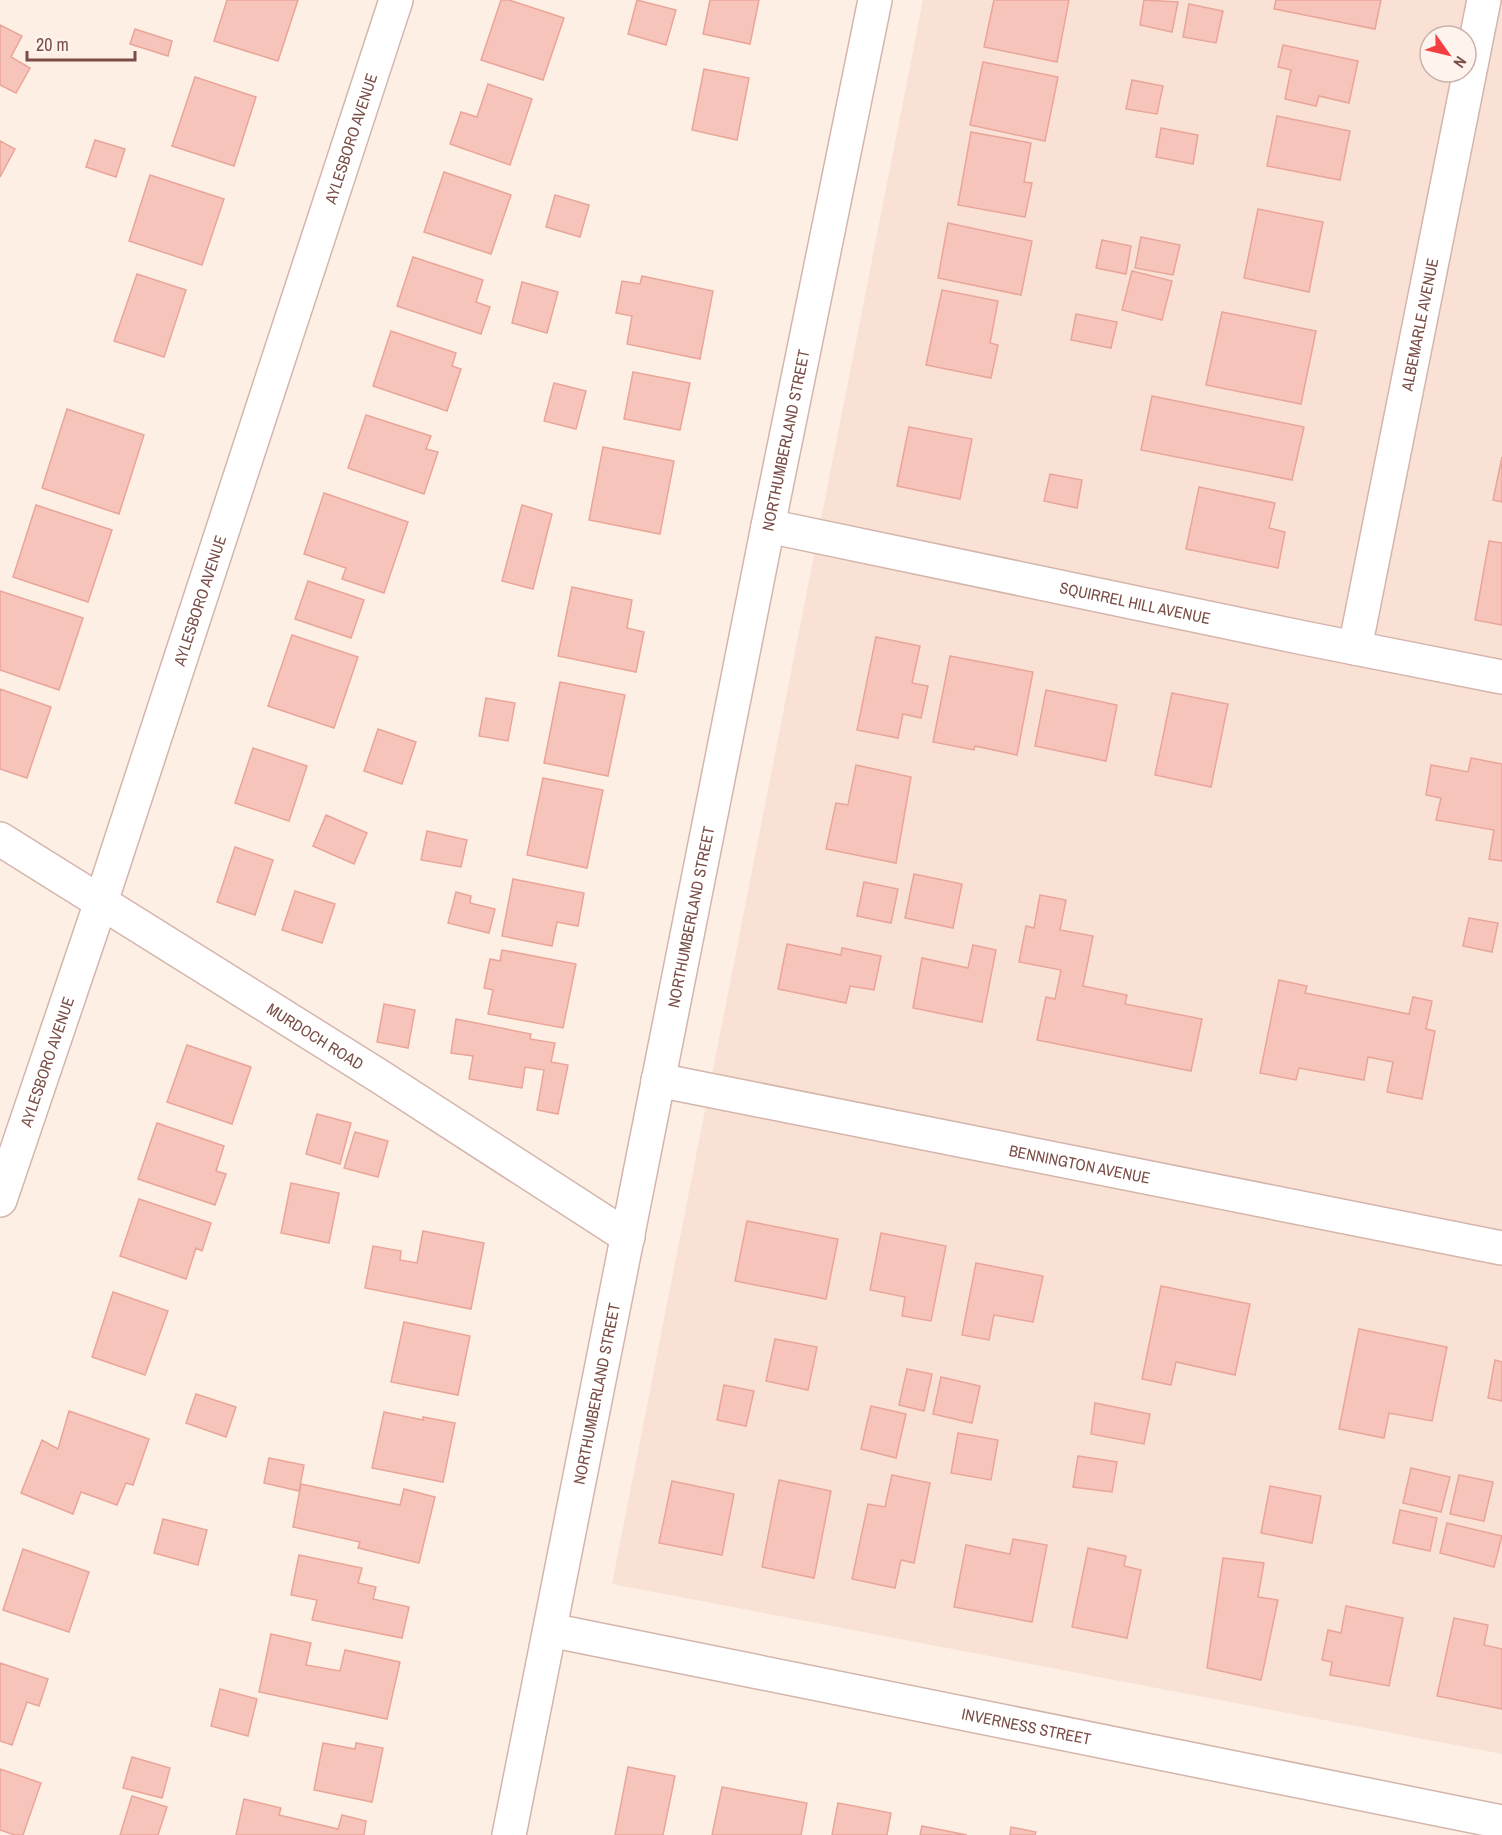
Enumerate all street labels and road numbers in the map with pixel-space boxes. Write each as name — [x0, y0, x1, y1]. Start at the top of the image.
street label: AYLESBORO AVENUE — [319, 70, 382, 207]
street label: ALBEMARLE AVENUE — [1395, 256, 1443, 394]
street label: NORTHUMBERLAND STREET — [756, 348, 815, 533]
street label: AYLESBORO AVENUE — [168, 532, 231, 669]
street label: SQUIRREL HILL AVENUE — [1058, 576, 1213, 629]
street label: NORTHUMBERLAND STREET — [662, 824, 719, 1009]
street label: AYLESBORO AVENUE — [14, 994, 79, 1131]
street label: MURDOCH ROAD — [263, 998, 368, 1075]
street label: BENNINGTON AVENUE — [1007, 1139, 1152, 1189]
street label: NORTHUMBERLAND STREET — [568, 1301, 625, 1486]
street label: INVERNESS STREET — [960, 1702, 1093, 1750]

